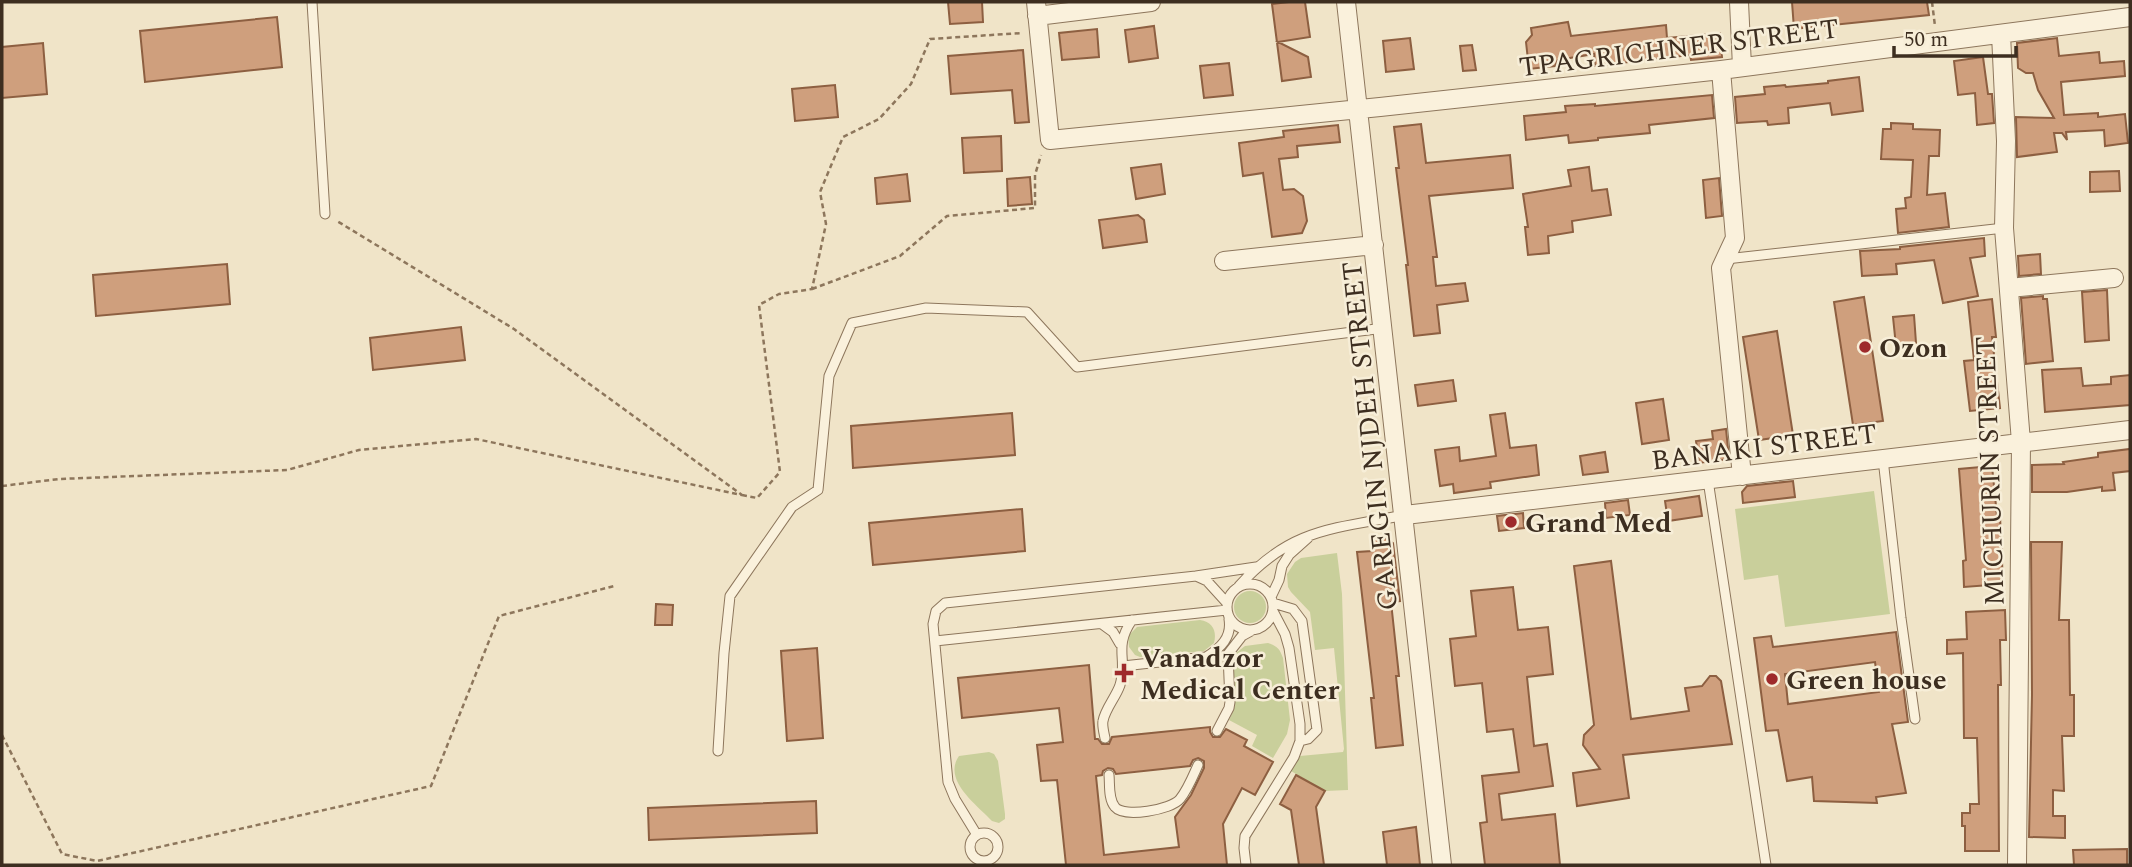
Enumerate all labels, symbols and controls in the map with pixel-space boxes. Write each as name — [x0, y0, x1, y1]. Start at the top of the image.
street label: TPAGRICHNER STREET — [1517, 8, 1842, 89]
scale bar — [1894, 14, 2016, 58]
text: 50 m — [1904, 24, 1948, 56]
street label: GAREGIN NJDEH STREET — [1331, 259, 1410, 613]
place label: Ozon — [1879, 327, 1948, 370]
street label: MICHURIN STREET — [1964, 335, 2017, 607]
marker: Ozon — [1857, 339, 1873, 355]
street label: BANAKI STREET — [1649, 412, 1880, 483]
place label: Grand Med — [1525, 502, 1672, 545]
marker: Grand Med — [1503, 514, 1519, 530]
place label: Vanadzor Medical Center — [1140, 637, 1339, 712]
place label: Green house — [1786, 659, 1947, 702]
marker: Vanadzor Medical Center — [1114, 663, 1134, 683]
marker: Green house — [1764, 671, 1780, 687]

